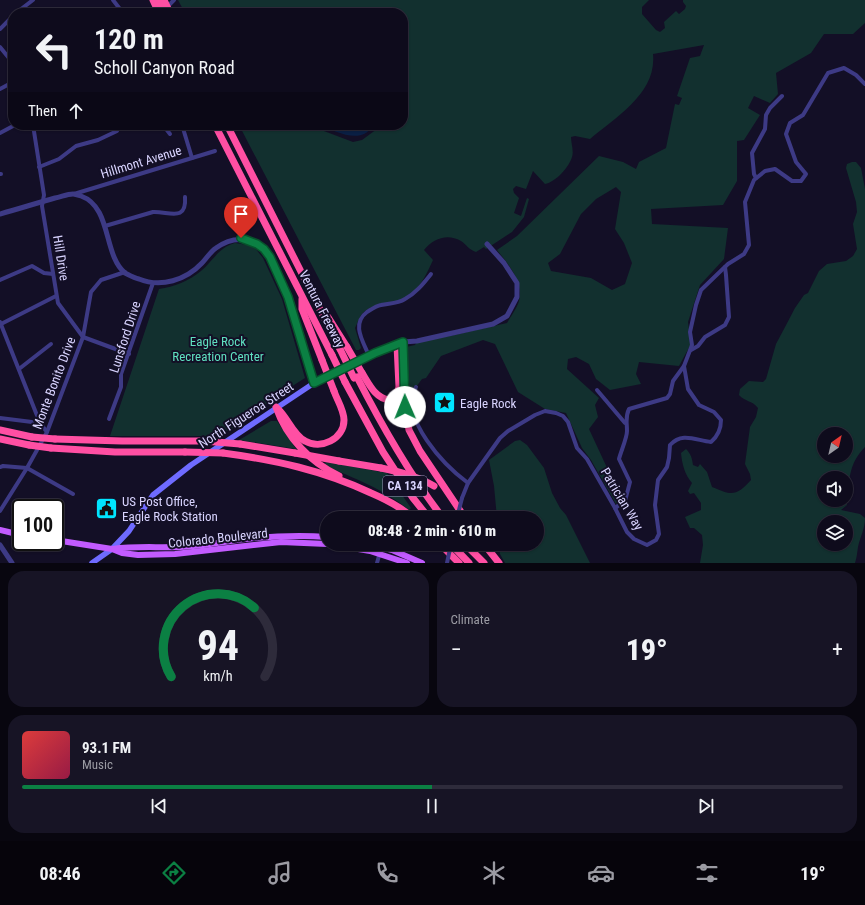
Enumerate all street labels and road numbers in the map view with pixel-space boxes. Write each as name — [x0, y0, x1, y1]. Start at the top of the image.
street label: Hillmont Avenue — [99, 143, 183, 181]
street label: Hill Drive — [50, 234, 72, 282]
street label: Ventura Freeway — [296, 268, 348, 351]
street label: Lunsford Drive — [106, 299, 144, 375]
street label: Monte Bonito Drive — [30, 335, 78, 431]
street label: North Figueroa Street — [196, 379, 296, 451]
street label: Patrician Way — [598, 465, 647, 533]
road number: CA 134 — [383, 476, 427, 496]
street label: Colorado Boulevard — [167, 525, 269, 551]

